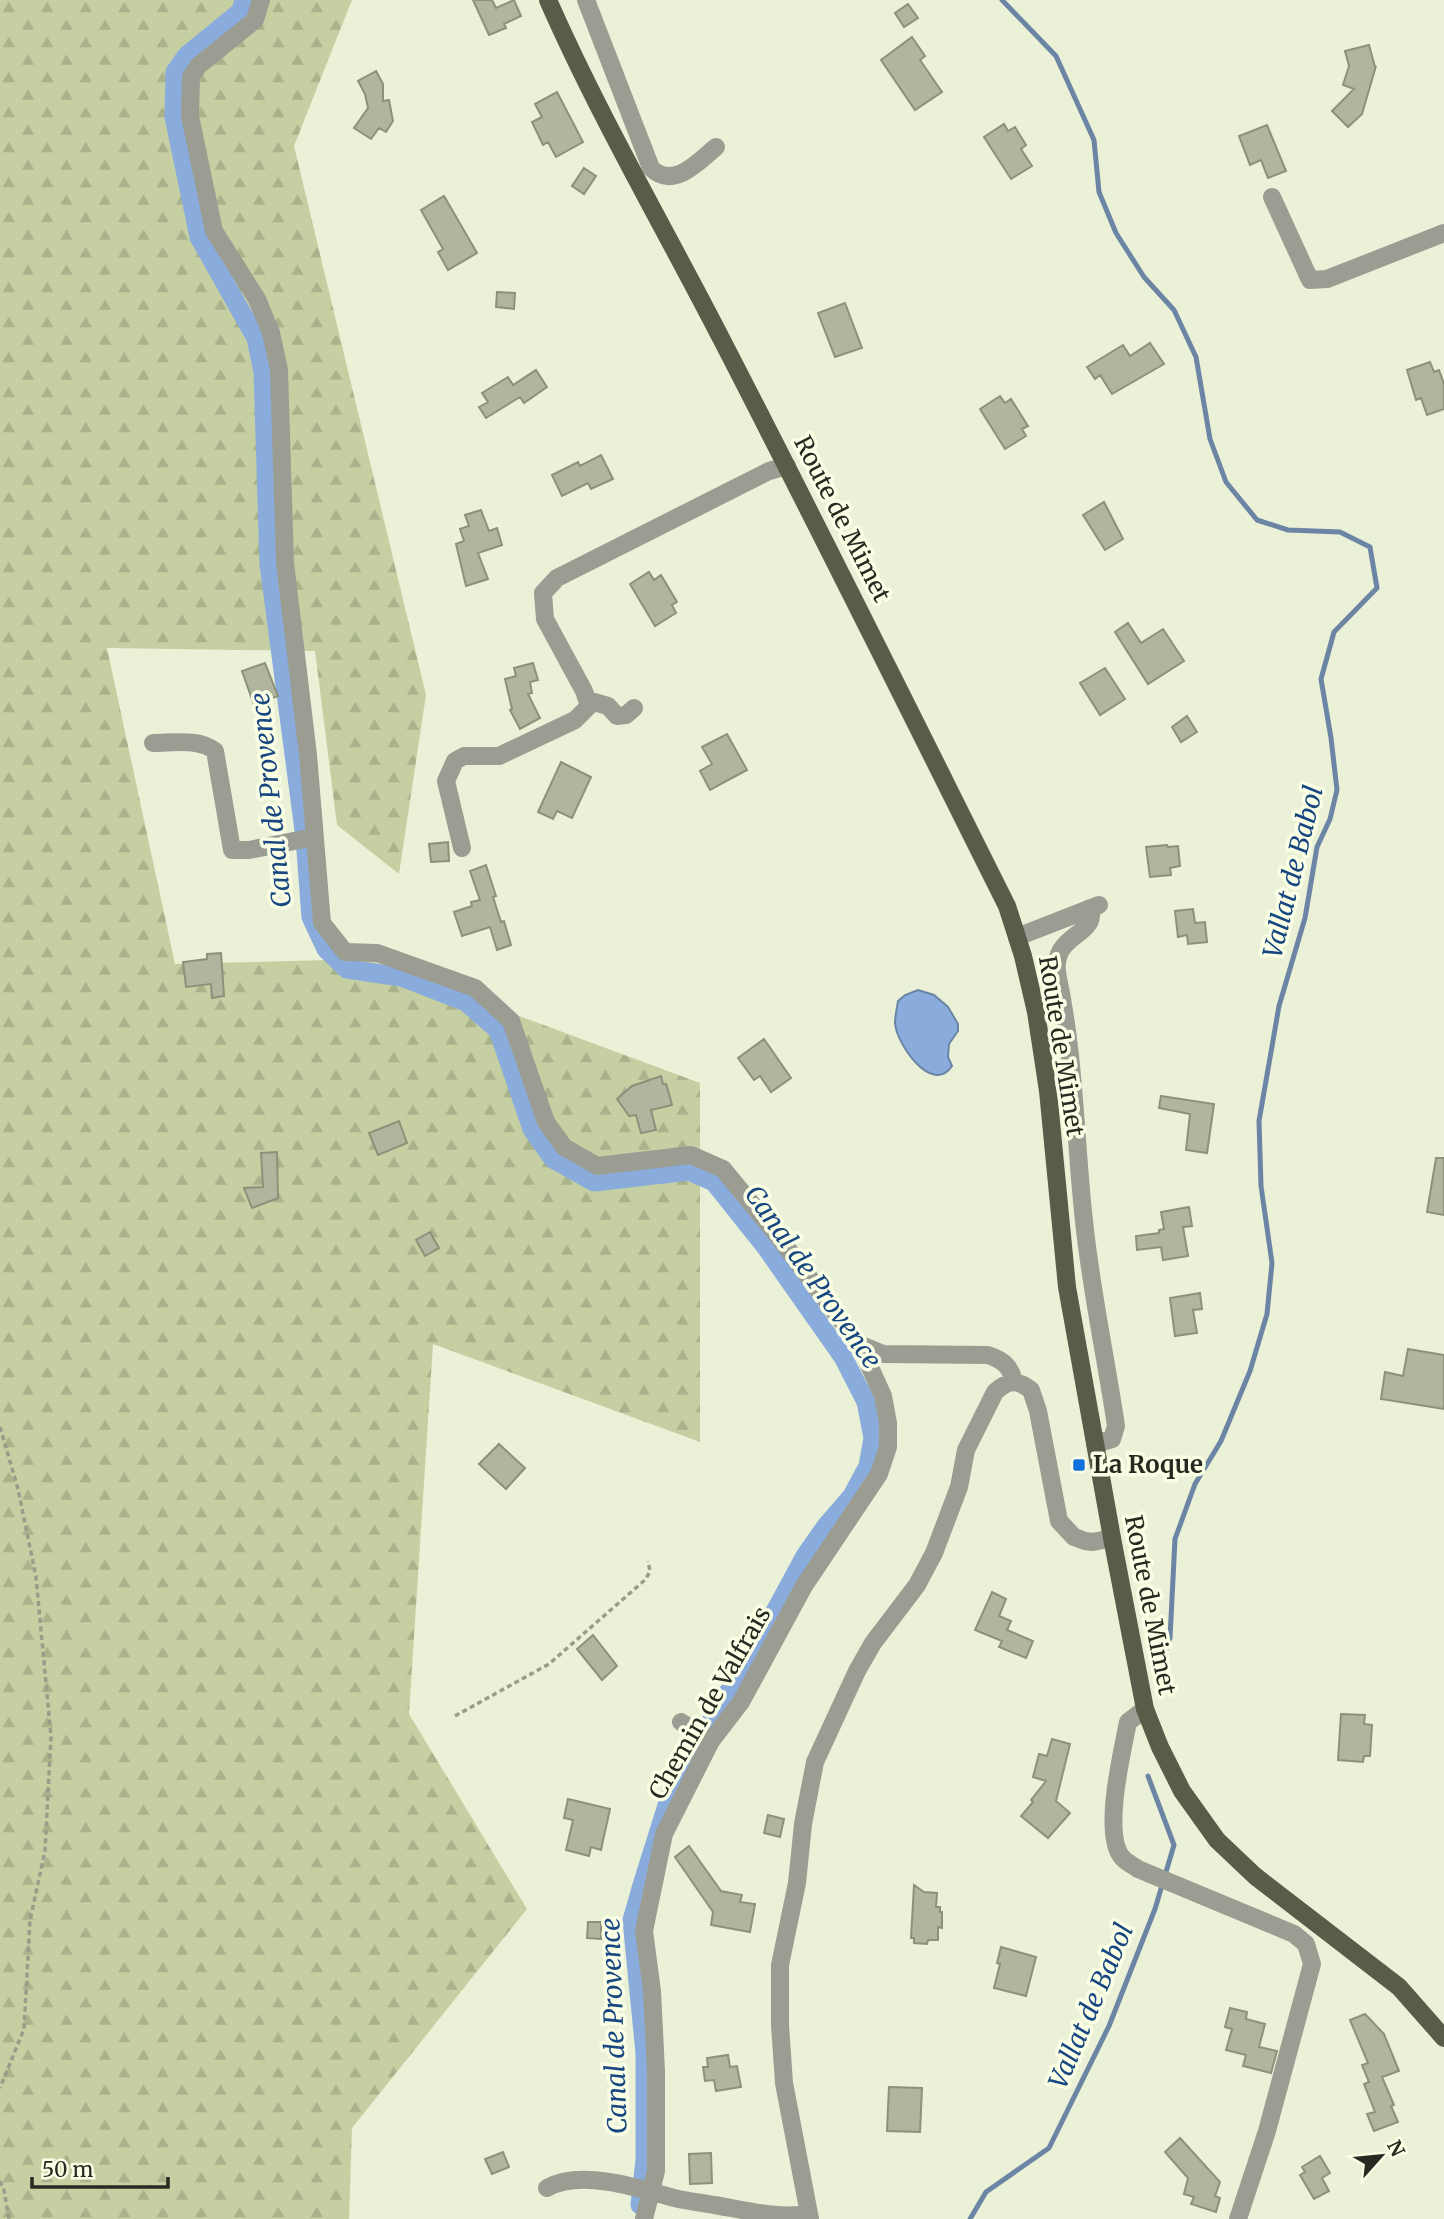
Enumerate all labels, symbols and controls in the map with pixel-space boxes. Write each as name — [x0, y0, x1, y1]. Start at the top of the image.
street label: Route de Mimet — [787, 430, 898, 608]
water label: Canal de Provence — [243, 691, 298, 909]
water label: Vallat de Babol — [1255, 782, 1330, 961]
street label: Route de Mimet — [1032, 953, 1091, 1139]
water label: Canal de Provence — [738, 1179, 889, 1375]
place label: La Roque — [1093, 1449, 1203, 1480]
marker: La Roque — [1071, 1457, 1087, 1473]
street label: Route de Mimet — [1118, 1512, 1183, 1698]
street label: Chemin de Valfrais — [642, 1601, 777, 1805]
water label: Canal de Provence — [593, 1917, 634, 2135]
water label: Vallat de Babol — [1041, 1918, 1140, 2093]
north arrow — [1346, 2121, 1416, 2191]
text: N — [1382, 2136, 1410, 2160]
scale bar — [32, 2146, 168, 2190]
text: 50 m — [42, 2156, 93, 2183]

